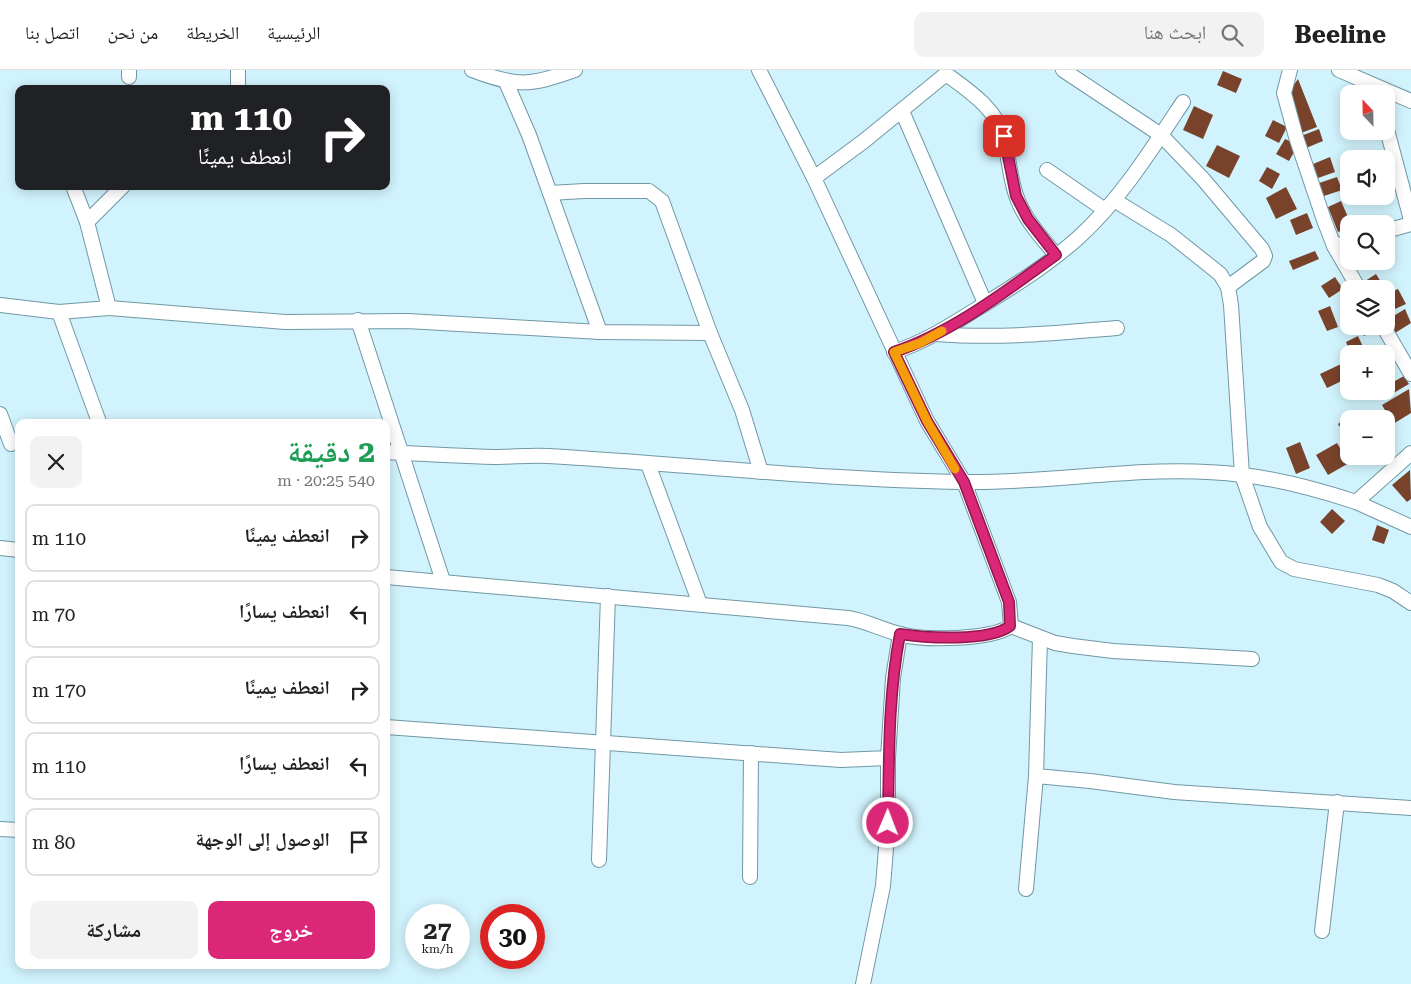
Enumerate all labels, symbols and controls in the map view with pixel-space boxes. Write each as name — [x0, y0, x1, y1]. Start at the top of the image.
search box — [914, 12, 1264, 57]
text: ابحث هنا — [1144, 21, 1206, 44]
icon: search — [1218, 21, 1246, 49]
text: Beeline — [1294, 21, 1386, 49]
text: اتصل بنا — [25, 22, 79, 43]
text: من نحن — [107, 22, 158, 43]
text: الخريطة — [186, 22, 239, 43]
text: الرئيسية — [267, 22, 321, 43]
north arrow — [1340, 85, 1395, 140]
map controls — [1340, 85, 1395, 465]
text: 110 m — [191, 98, 292, 139]
icon: right — [310, 105, 375, 170]
pin — [983, 115, 1025, 157]
icon: arrive — [990, 122, 1018, 150]
text: انعطف يمينًا — [198, 144, 292, 169]
button: sound — [1340, 150, 1395, 205]
button: search — [1340, 215, 1395, 270]
button: layers — [1340, 280, 1395, 335]
button: + — [1340, 345, 1395, 400]
button: − — [1340, 410, 1395, 465]
text: 2 دقيقة — [288, 434, 375, 469]
button: close — [30, 436, 82, 488]
text: 540 m · 20:25 — [277, 471, 375, 490]
text: انعطف يمينًا — [245, 524, 330, 547]
icon: right — [345, 524, 373, 552]
text: 110 m — [32, 527, 86, 550]
text: انعطف يسارًا — [239, 600, 330, 623]
icon: left — [345, 600, 373, 628]
text: 70 m — [32, 603, 75, 626]
text: انعطف يمينًا — [245, 676, 330, 699]
icon: right — [345, 676, 373, 704]
text: 170 m — [32, 679, 86, 702]
text: انعطف يسارًا — [239, 752, 330, 775]
icon: left — [345, 752, 373, 780]
text: 110 m — [32, 755, 86, 778]
position arrow — [861, 796, 913, 848]
text: الوصول إلى الوجهة — [195, 828, 330, 851]
icon: arrive — [345, 828, 373, 856]
text: 80 m — [32, 831, 75, 854]
button: مشاركة — [30, 901, 198, 959]
button: خروج — [208, 901, 375, 959]
speed limit sign: 30 — [480, 904, 545, 969]
text: 27 — [423, 916, 452, 945]
text: km/h — [421, 942, 454, 956]

